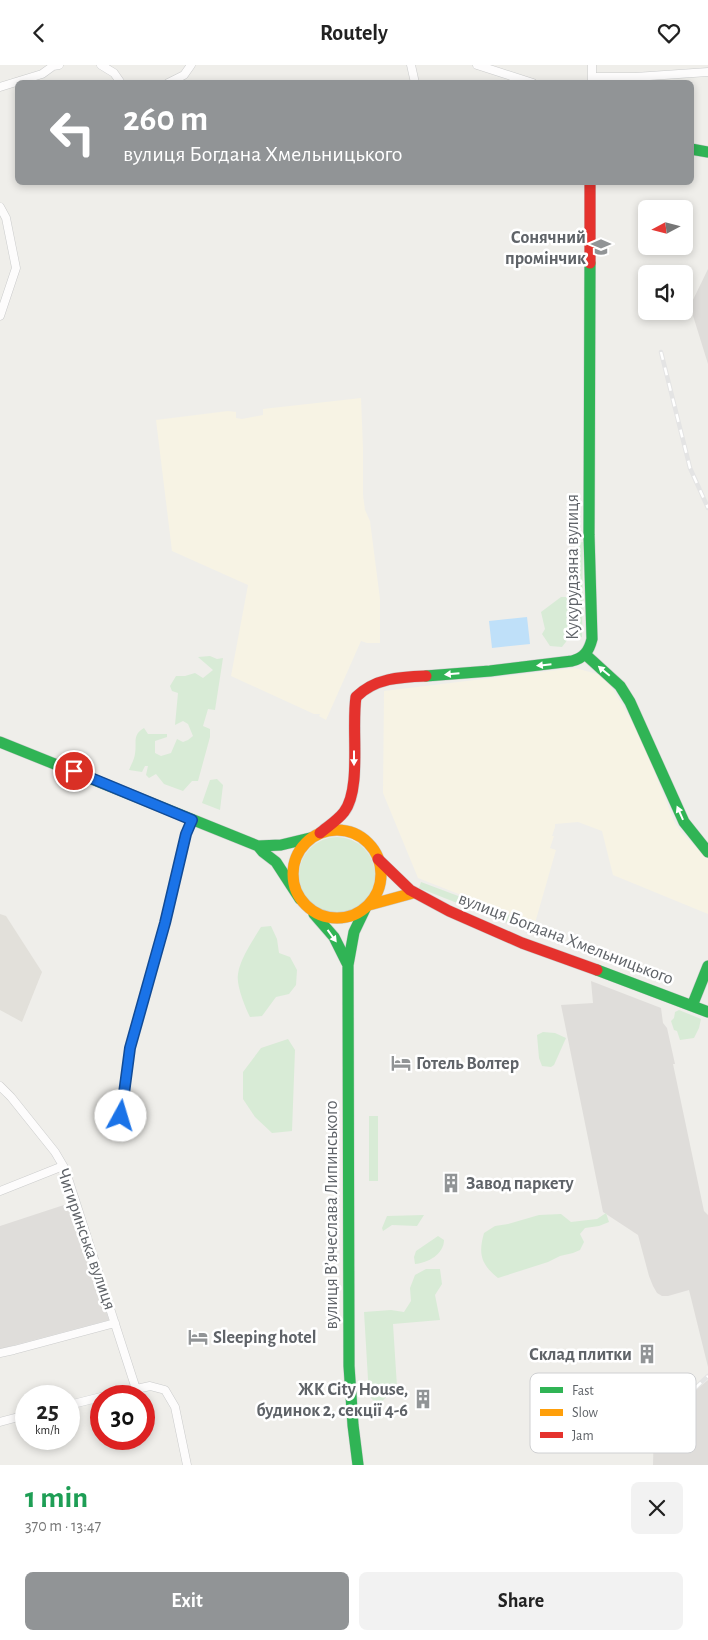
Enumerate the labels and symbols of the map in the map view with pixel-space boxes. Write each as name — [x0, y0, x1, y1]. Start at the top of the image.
north arrow — [638, 200, 692, 255]
place label: Сонячний промінчик — [505, 229, 586, 268]
school or university icon: Сонячний промінчик — [590, 236, 612, 258]
street label: Кукурудзяна вулиця — [564, 494, 582, 640]
one-way arrow — [536, 661, 552, 669]
one-way arrow — [598, 665, 611, 676]
one-way arrow — [443, 670, 459, 678]
pin — [53, 750, 95, 792]
one-way arrow — [350, 751, 358, 767]
one-way arrow — [675, 806, 683, 820]
street label: вулиця Богдана Хмельницького — [456, 890, 676, 988]
one-way arrow — [327, 929, 337, 942]
hotel icon: Готель Волтер — [390, 1052, 412, 1074]
place label: Готель Волтер — [416, 1055, 519, 1073]
position arrow — [94, 1089, 146, 1141]
street label: вулиця Вʼячеслава Липинського — [323, 1100, 341, 1330]
street label: Чигиринська вулиця — [53, 1166, 119, 1312]
building icon: Завод паркету — [440, 1172, 462, 1194]
place label: Завод паркету — [466, 1175, 575, 1193]
hotel icon: Sleeping hotel — [187, 1326, 209, 1348]
place label: Sleeping hotel — [213, 1329, 316, 1347]
building icon: Склад плитки — [636, 1343, 658, 1365]
place label: Склад плитки — [529, 1346, 632, 1364]
legend — [530, 1373, 696, 1453]
place label: ЖК City House, будинок 2, секції 4-6 — [256, 1381, 408, 1420]
text: Fast — [572, 1384, 594, 1398]
speed limit sign: 30 — [90, 1385, 155, 1450]
building icon: ЖК City House, будинок 2, секції 4-6 — [412, 1388, 434, 1410]
text: Slow — [572, 1406, 599, 1420]
text: Jam — [572, 1429, 594, 1443]

